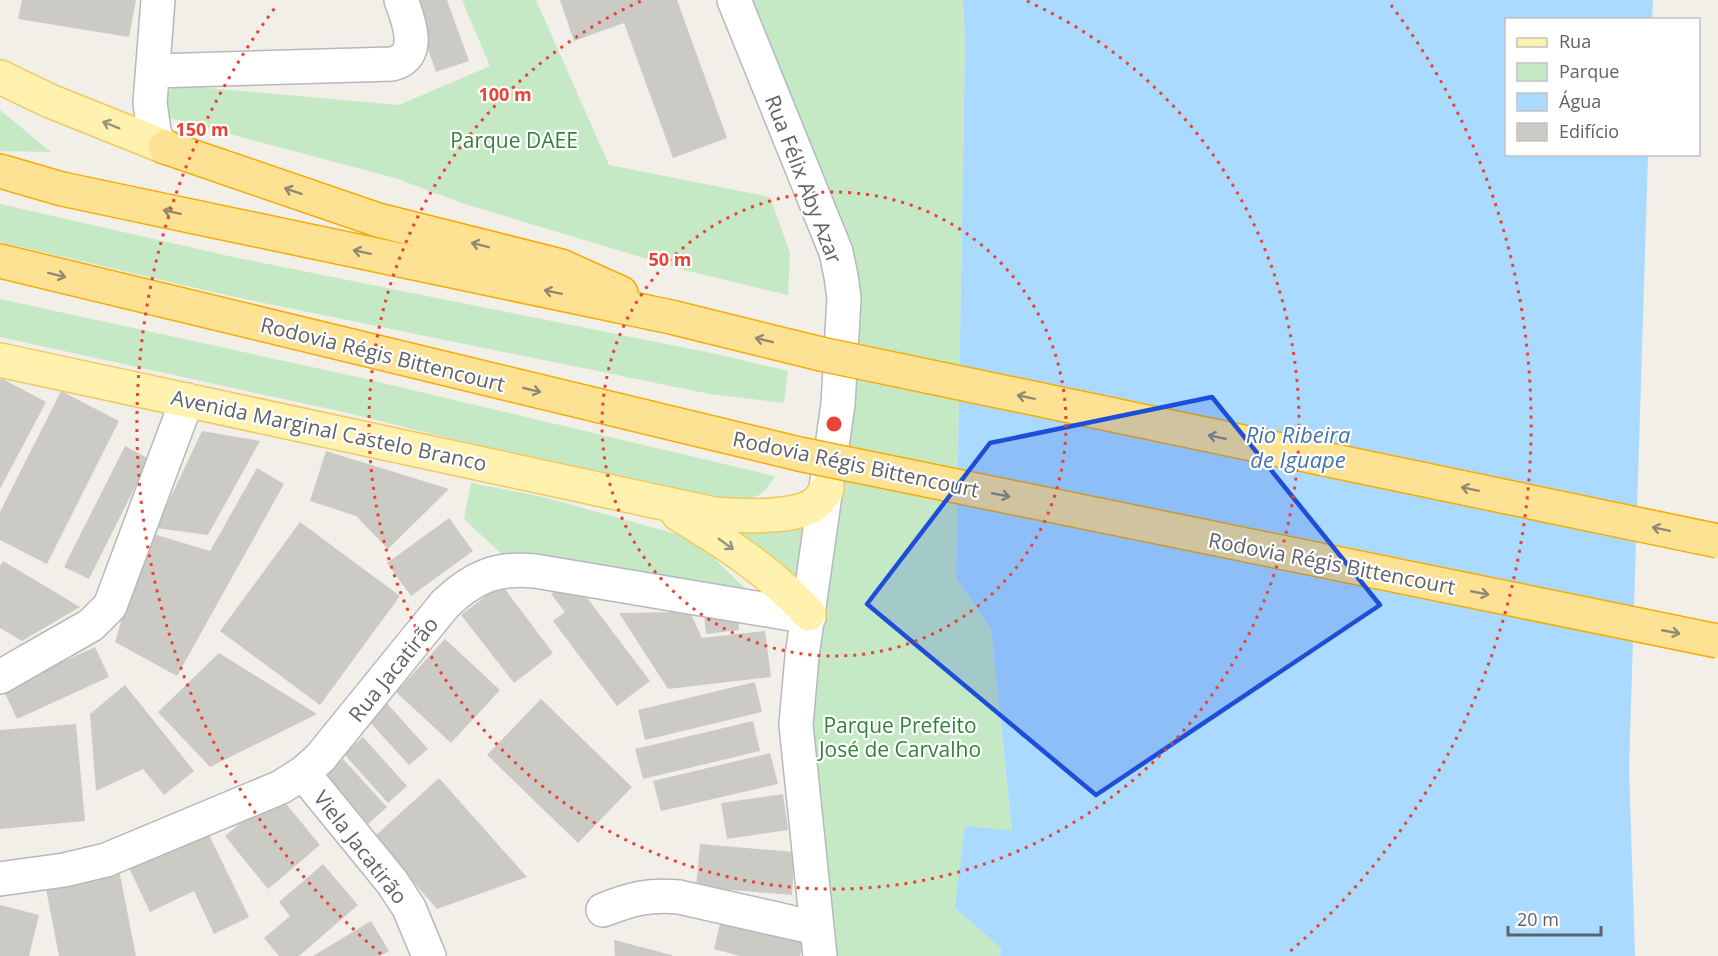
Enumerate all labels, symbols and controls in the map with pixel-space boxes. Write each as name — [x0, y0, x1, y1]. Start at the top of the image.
legend — [1505, 18, 1700, 156]
text: Rua — [1559, 29, 1591, 53]
text: Parque — [1559, 59, 1619, 83]
text: 100 m — [478, 82, 532, 106]
text: Água — [1559, 89, 1601, 113]
street label: Rua Félix Aby Azar — [759, 91, 849, 268]
text: 150 m — [175, 117, 229, 141]
one-way arrow — [102, 119, 121, 130]
text: Edifício — [1559, 119, 1619, 143]
park label: Parque DAEE — [450, 126, 578, 154]
one-way arrow — [284, 184, 303, 195]
one-way arrow — [162, 206, 182, 217]
one-way arrow — [471, 239, 490, 251]
one-way arrow — [353, 246, 373, 257]
text: 50 m — [649, 247, 691, 271]
one-way arrow — [47, 269, 66, 281]
one-way arrow — [544, 286, 563, 297]
street label: Rodovia Régis Bittencourt — [258, 310, 508, 398]
one-way arrow — [755, 333, 774, 345]
street label: Avenida Marginal Castelo Branco — [169, 383, 489, 477]
one-way arrow — [522, 384, 541, 396]
one-way arrow — [1017, 391, 1037, 402]
centre of rings — [824, 414, 844, 434]
water label: Rio Ribeira de Iguape — [1246, 419, 1350, 474]
street label: Rodovia Régis Bittencourt — [730, 424, 982, 504]
one-way arrow — [1208, 430, 1227, 442]
one-way arrow — [1461, 483, 1480, 494]
one-way arrow — [990, 490, 1010, 501]
one-way arrow — [1651, 523, 1671, 534]
street label: Rodovia Régis Bittencourt — [1206, 525, 1458, 601]
one-way arrow — [717, 538, 733, 550]
one-way arrow — [1470, 588, 1489, 599]
street label: Rua Jacatirão — [342, 611, 444, 727]
one-way arrow — [1661, 627, 1680, 638]
park label: Parque Prefeito José de Carvalho — [817, 711, 981, 763]
street label: Viela Jacatirão — [308, 785, 414, 909]
scale bar — [1508, 899, 1601, 937]
text: 20 m — [1517, 907, 1559, 931]

